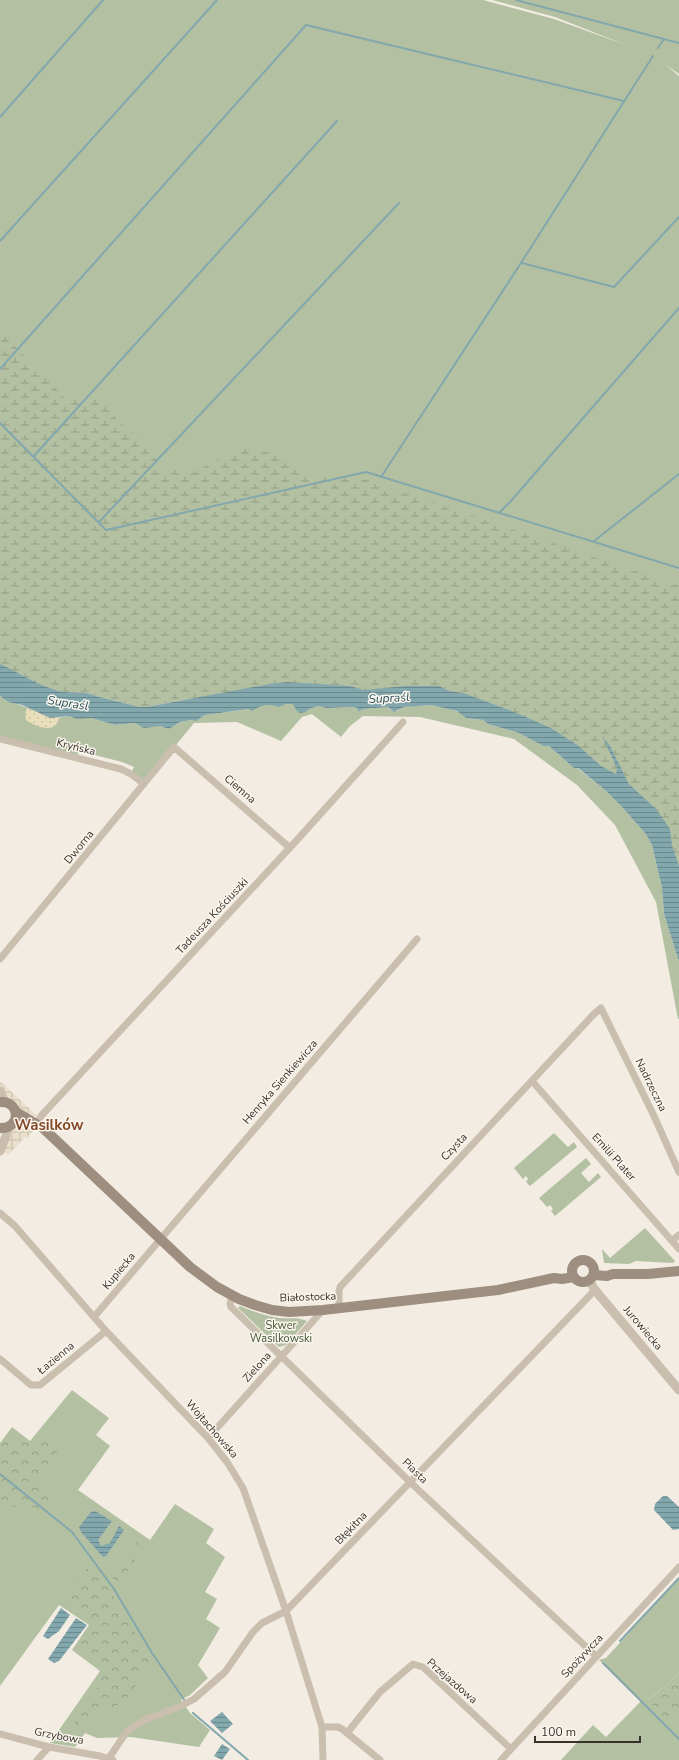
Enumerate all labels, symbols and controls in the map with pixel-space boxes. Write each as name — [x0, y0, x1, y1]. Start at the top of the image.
water label: Supraśl — [368, 689, 410, 707]
water label: Supraśl — [46, 692, 90, 714]
street label: Kryńska — [55, 735, 97, 759]
street label: Ciemna — [221, 771, 259, 807]
street label: Dworna — [61, 827, 97, 867]
street label: Tadeusza Kościuszki — [173, 875, 251, 957]
street label: Henryka Sienkiewicza — [239, 1036, 321, 1127]
street label: Nadrzeczna — [632, 1056, 670, 1114]
district label: Wasilków — [14, 1115, 84, 1135]
street label: Czysta — [437, 1130, 471, 1164]
street label: Emilii Plater — [589, 1130, 639, 1184]
street label: Kupiecka — [99, 1249, 139, 1293]
street label: Białostocka — [279, 1289, 337, 1305]
street label: Jurowiecka — [619, 1302, 666, 1353]
park label: Skwer Wasilkowski — [250, 1318, 312, 1346]
street label: Łazienna — [34, 1338, 78, 1378]
street label: Zielona — [239, 1348, 275, 1385]
street label: Wojtachowska — [182, 1397, 242, 1462]
street label: Piasta — [399, 1455, 431, 1487]
street label: Błękitna — [332, 1508, 371, 1548]
street label: Spożywcza — [558, 1631, 606, 1681]
street label: Przejazdowa — [424, 1655, 481, 1707]
scale bar — [535, 1718, 640, 1744]
street label: Grzybowa — [33, 1724, 85, 1748]
text: 100 m — [541, 1724, 576, 1740]

